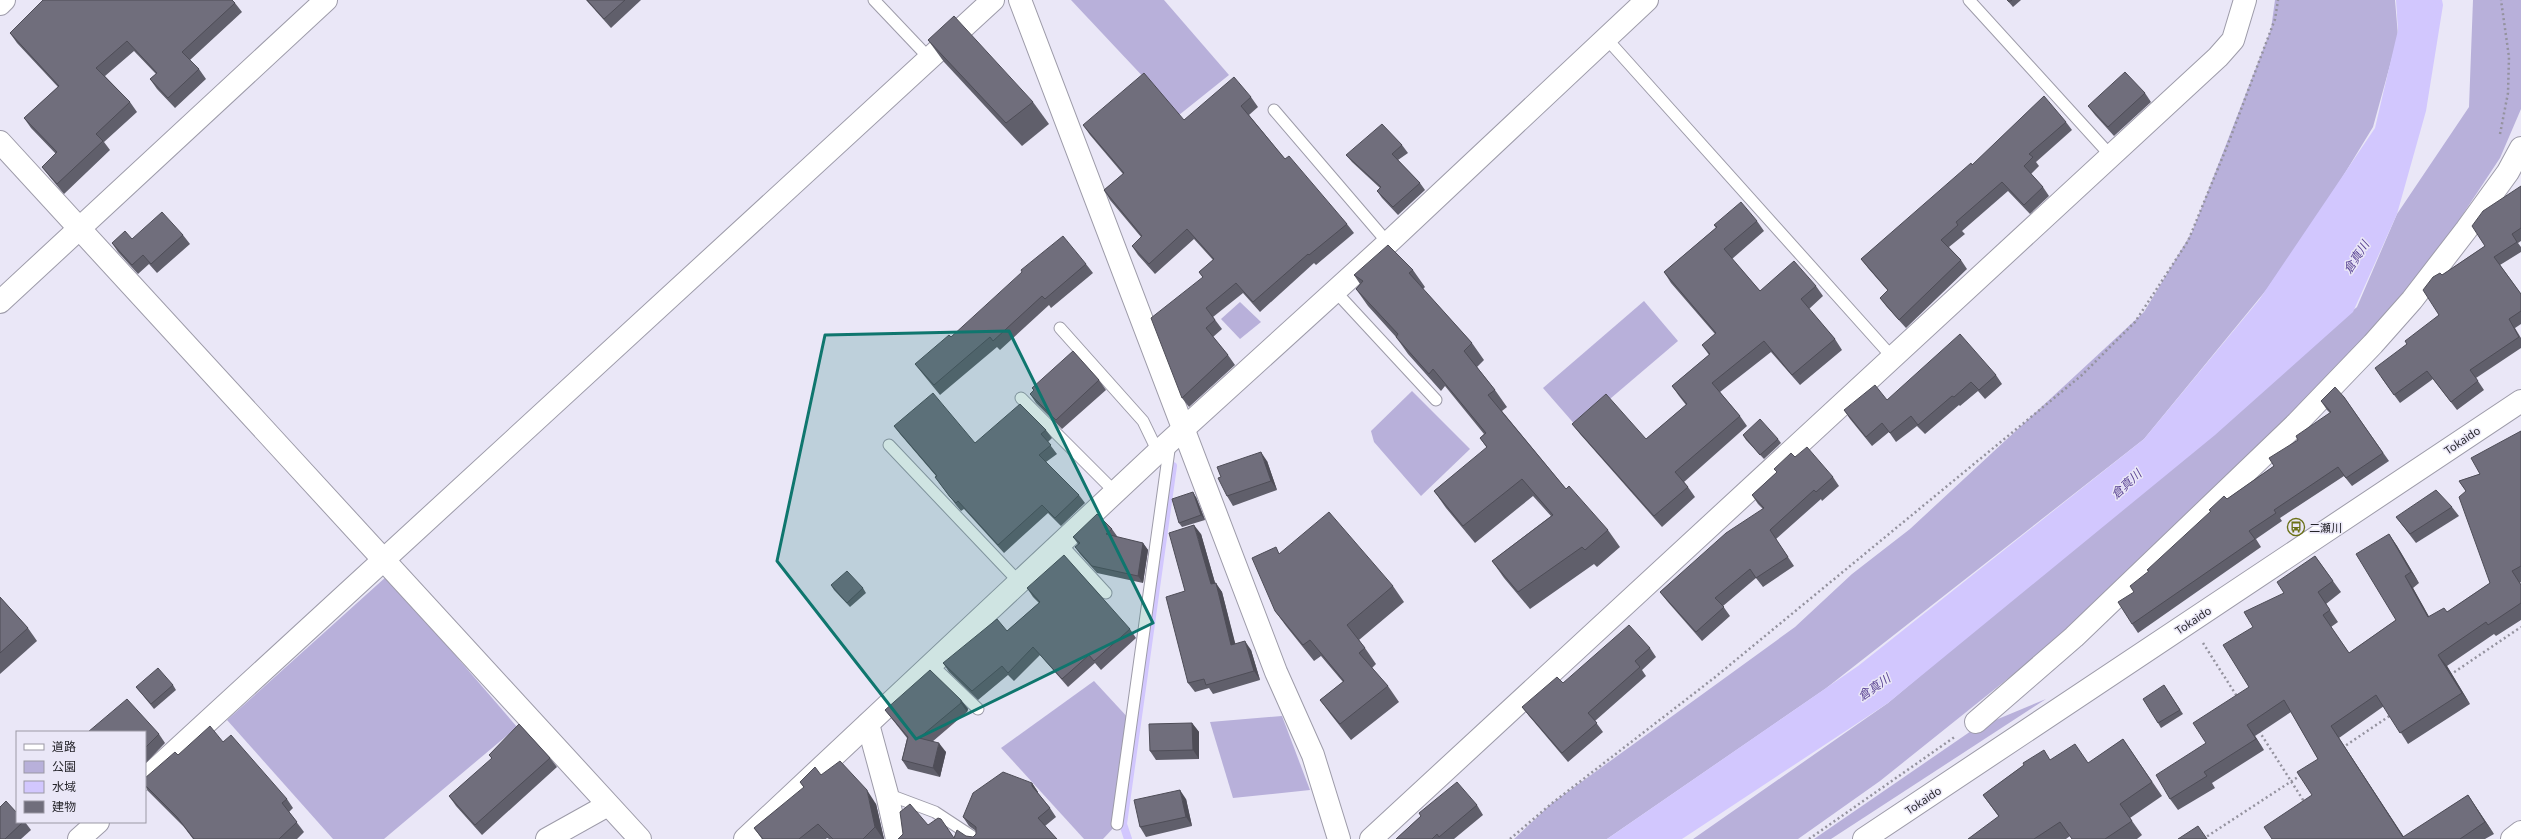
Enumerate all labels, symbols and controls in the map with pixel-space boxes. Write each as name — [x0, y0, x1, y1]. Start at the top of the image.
water label: 倉真川 — [2339, 236, 2374, 277]
street label: Tokaido — [2441, 422, 2483, 457]
water label: 倉真川 — [2107, 464, 2146, 502]
bus stop icon: 二瀬川 — [2286, 517, 2306, 537]
place label: 二瀬川 — [2309, 520, 2342, 535]
street label: Tokaido — [2172, 602, 2214, 637]
water label: 倉真川 — [1854, 669, 1895, 704]
legend — [16, 731, 146, 823]
text: 道路 — [52, 738, 76, 755]
text: 公園 — [52, 758, 76, 775]
text: 水域 — [52, 778, 76, 795]
street label: Tokaido — [1902, 782, 1944, 817]
text: 建物 — [52, 798, 76, 815]

